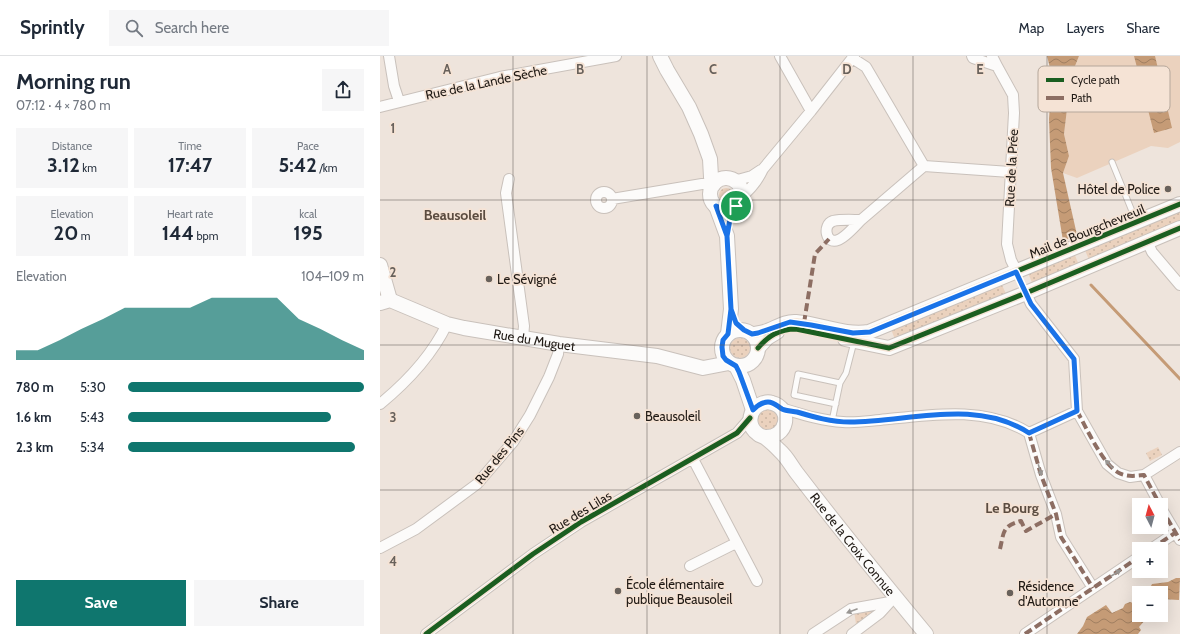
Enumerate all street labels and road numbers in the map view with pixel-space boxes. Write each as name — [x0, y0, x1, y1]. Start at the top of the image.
street label: Rue de la Lande Sèche — [424, 61, 549, 103]
street label: Rue de la Prée — [1001, 128, 1021, 207]
street label: Mail de Bourgchevreuil — [1027, 200, 1147, 262]
street label: Rue du Muguet — [492, 325, 577, 354]
street label: Rue des Pins — [471, 423, 527, 487]
street label: Rue des Lilas — [546, 487, 615, 537]
street label: Rue de la Croix Connue — [807, 489, 899, 599]

